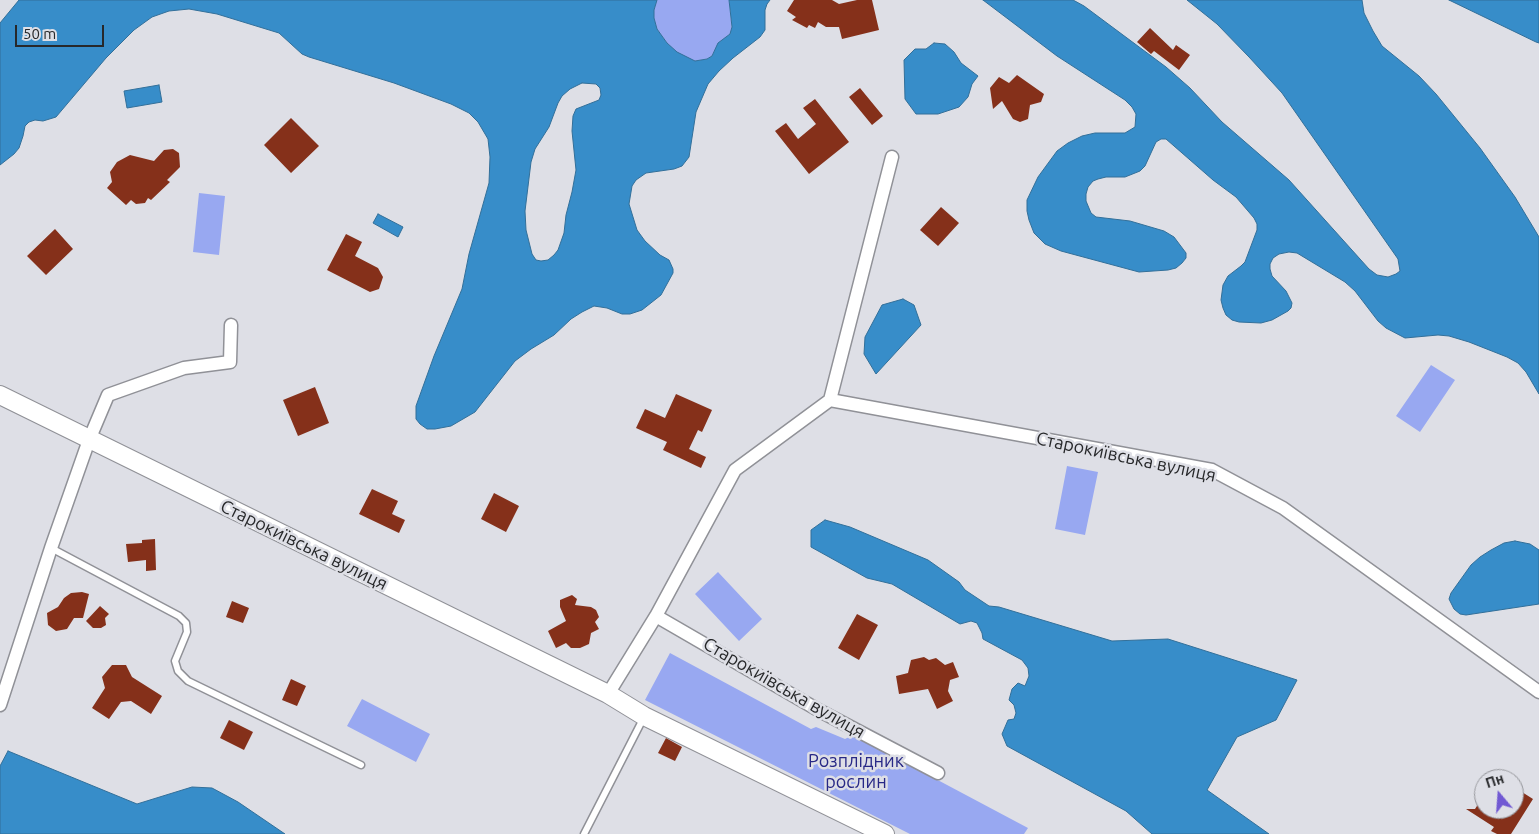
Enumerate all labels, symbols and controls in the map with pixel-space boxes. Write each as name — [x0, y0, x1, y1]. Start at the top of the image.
scale bar — [18, 15, 106, 47]
text: 50 m — [23, 25, 56, 42]
street label: Старокиївська вулиця — [1034, 427, 1218, 487]
street label: Старокиївська вулиця — [217, 495, 391, 595]
street label: Старокиївська вулиця — [699, 633, 869, 743]
park label: Розплідник рослин — [808, 750, 904, 792]
north arrow — [1474, 769, 1524, 819]
text: Пн — [1483, 770, 1506, 791]

